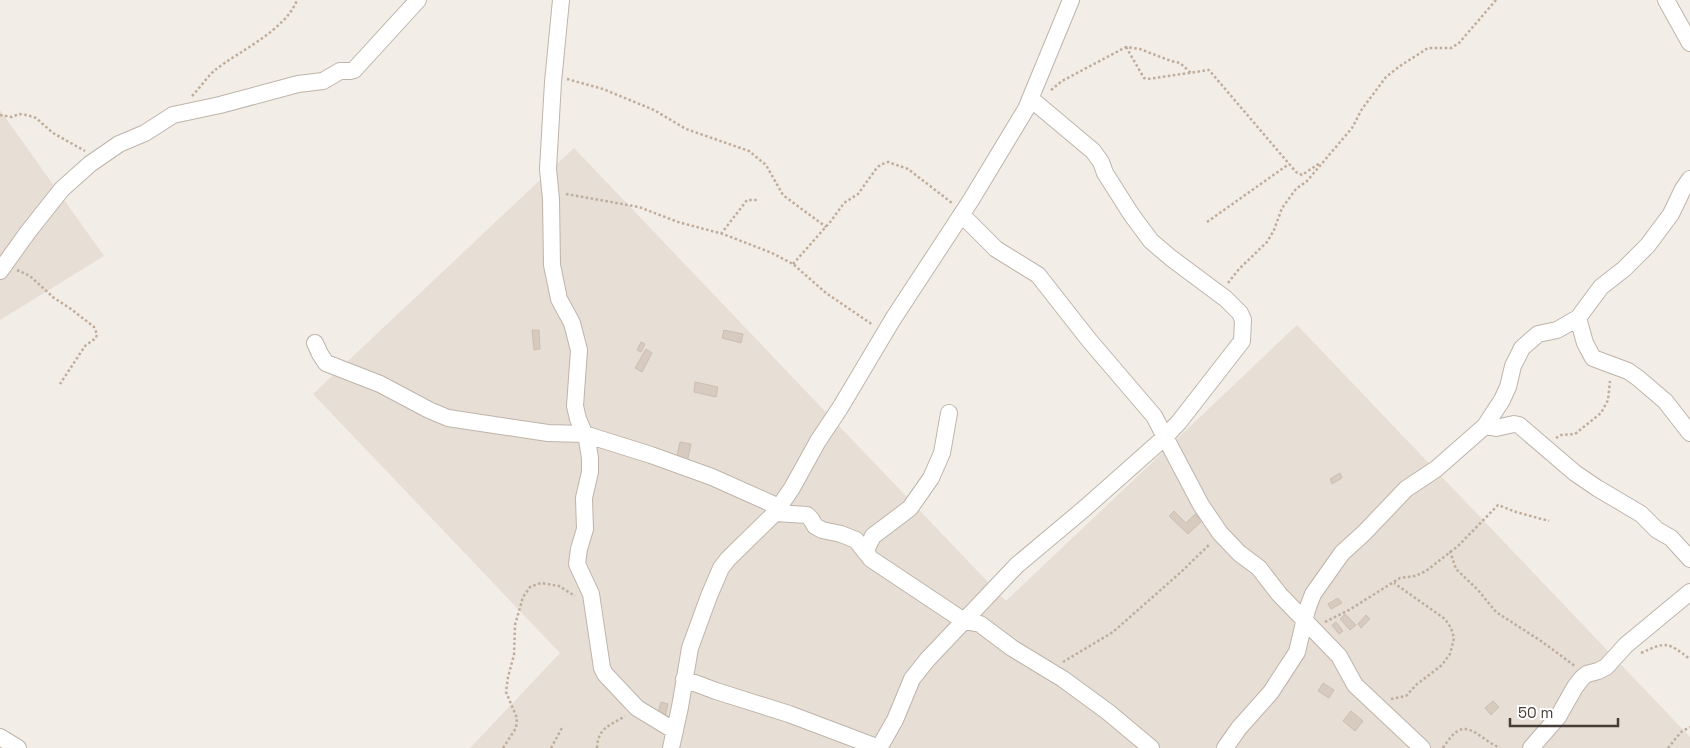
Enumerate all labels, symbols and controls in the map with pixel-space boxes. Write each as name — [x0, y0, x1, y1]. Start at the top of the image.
scale bar — [1510, 696, 1618, 728]
text: 50 m — [1518, 703, 1553, 722]

